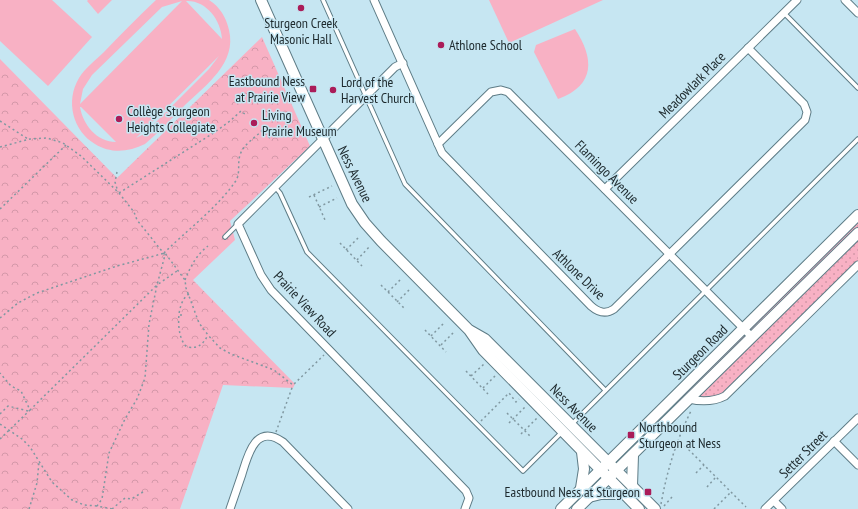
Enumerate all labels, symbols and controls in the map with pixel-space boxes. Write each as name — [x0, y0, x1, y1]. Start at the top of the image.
marker: Sturgeon Creek Masonic Hall — [296, 3, 306, 13]
place label: Sturgeon Creek Masonic Hall — [264, 14, 338, 48]
place label: Athlone School — [449, 36, 523, 54]
marker: Athlone School — [436, 40, 446, 50]
street label: Meadowlark Place — [655, 48, 729, 122]
place label: Eastbound Ness at Prairie View — [229, 72, 306, 106]
place label: Lord of the Harvest Church — [341, 73, 414, 107]
marker: Eastbound Ness at Prairie View — [308, 84, 318, 94]
marker: Lord of the Harvest Church — [328, 85, 338, 95]
place label: Collège Sturgeon Heights Collegiate — [127, 102, 216, 136]
place label: Living Prairie Museum — [262, 106, 337, 140]
marker: Collège Sturgeon Heights Collegiate — [114, 114, 124, 124]
marker: Living Prairie Museum — [249, 118, 259, 128]
street label: Flamingo Avenue — [571, 136, 643, 208]
street label: Ness Avenue — [334, 143, 377, 205]
street label: Athlone Drive — [549, 245, 609, 304]
street label: Prairie View Road — [270, 267, 340, 341]
street label: Sturgeon Road — [669, 321, 731, 383]
street label: Ness Avenue — [546, 380, 602, 436]
place label: Northbound Sturgeon at Ness — [639, 418, 721, 452]
street label: Setter Street — [775, 426, 831, 482]
marker: Northbound Sturgeon at Ness — [626, 430, 636, 440]
place label: Eastbound Ness at Sturgeon — [505, 483, 640, 501]
marker: Eastbound Ness at Sturgeon — [643, 487, 653, 497]

